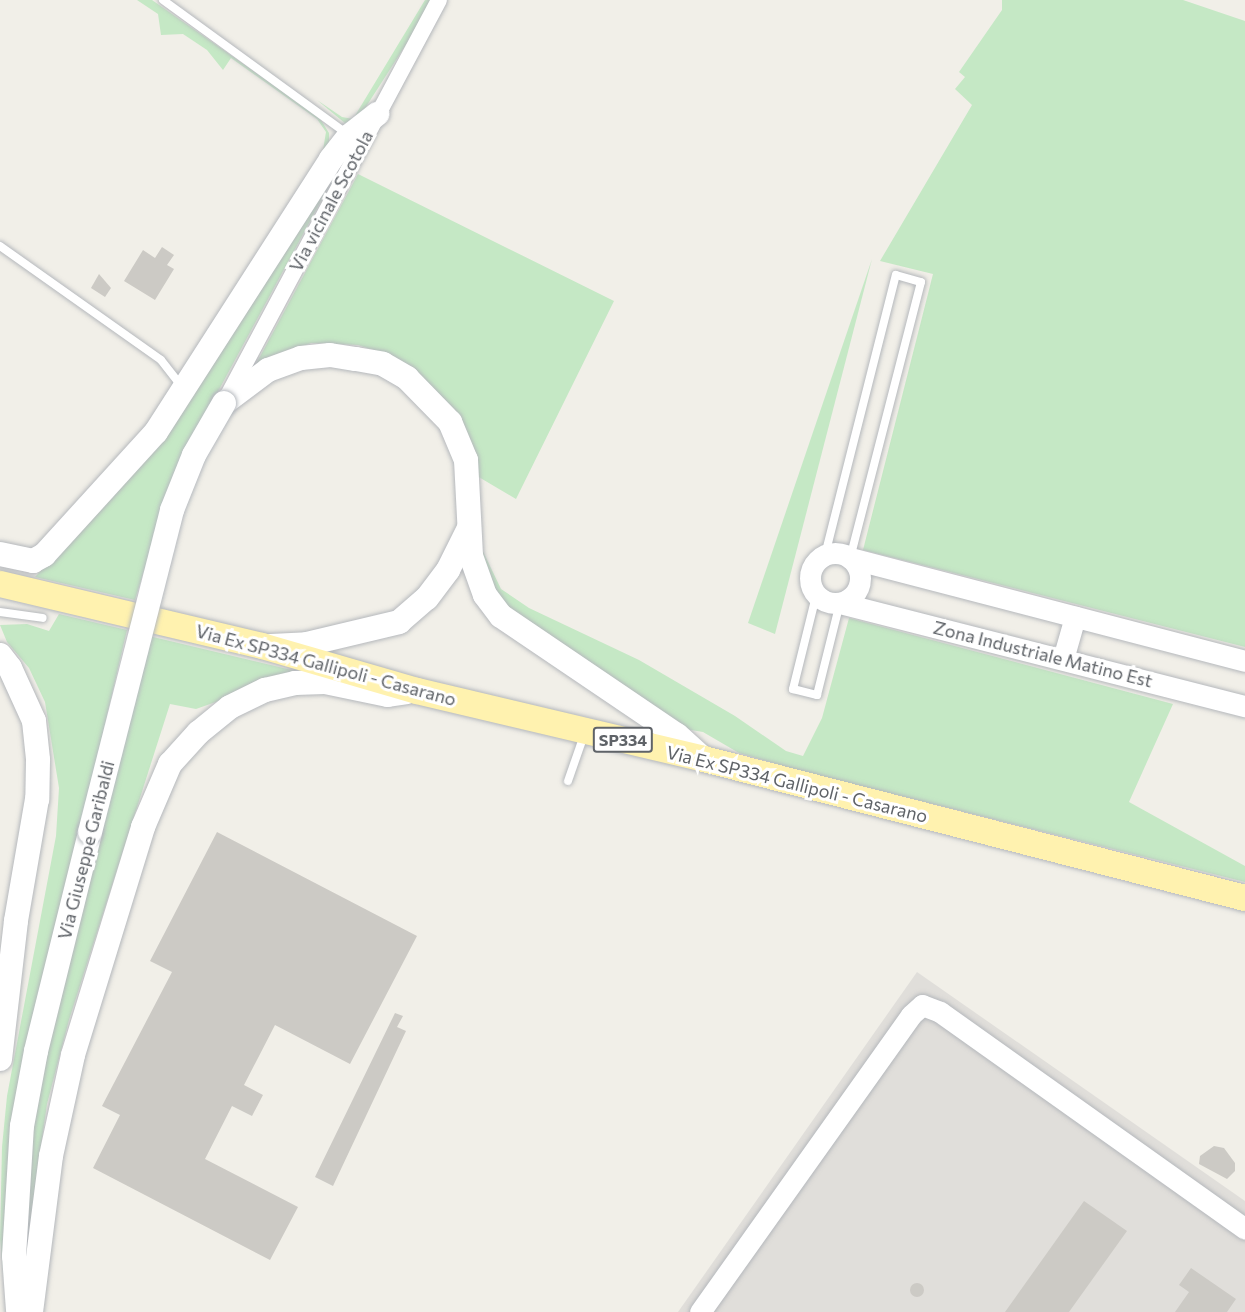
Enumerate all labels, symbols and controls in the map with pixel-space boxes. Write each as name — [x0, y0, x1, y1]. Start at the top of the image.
street label: Via vicinale Scotola — [285, 127, 377, 275]
street label: Zona Industriale Matino Est — [931, 616, 1155, 692]
street label: Via Ex SP334 Gallipoli - Casarano — [194, 620, 458, 710]
road number: SP334 — [592, 727, 654, 753]
street label: Via Ex SP334 Gallipoli - Casarano — [664, 741, 930, 827]
street label: Via Giuseppe Garibaldi — [53, 758, 119, 942]

